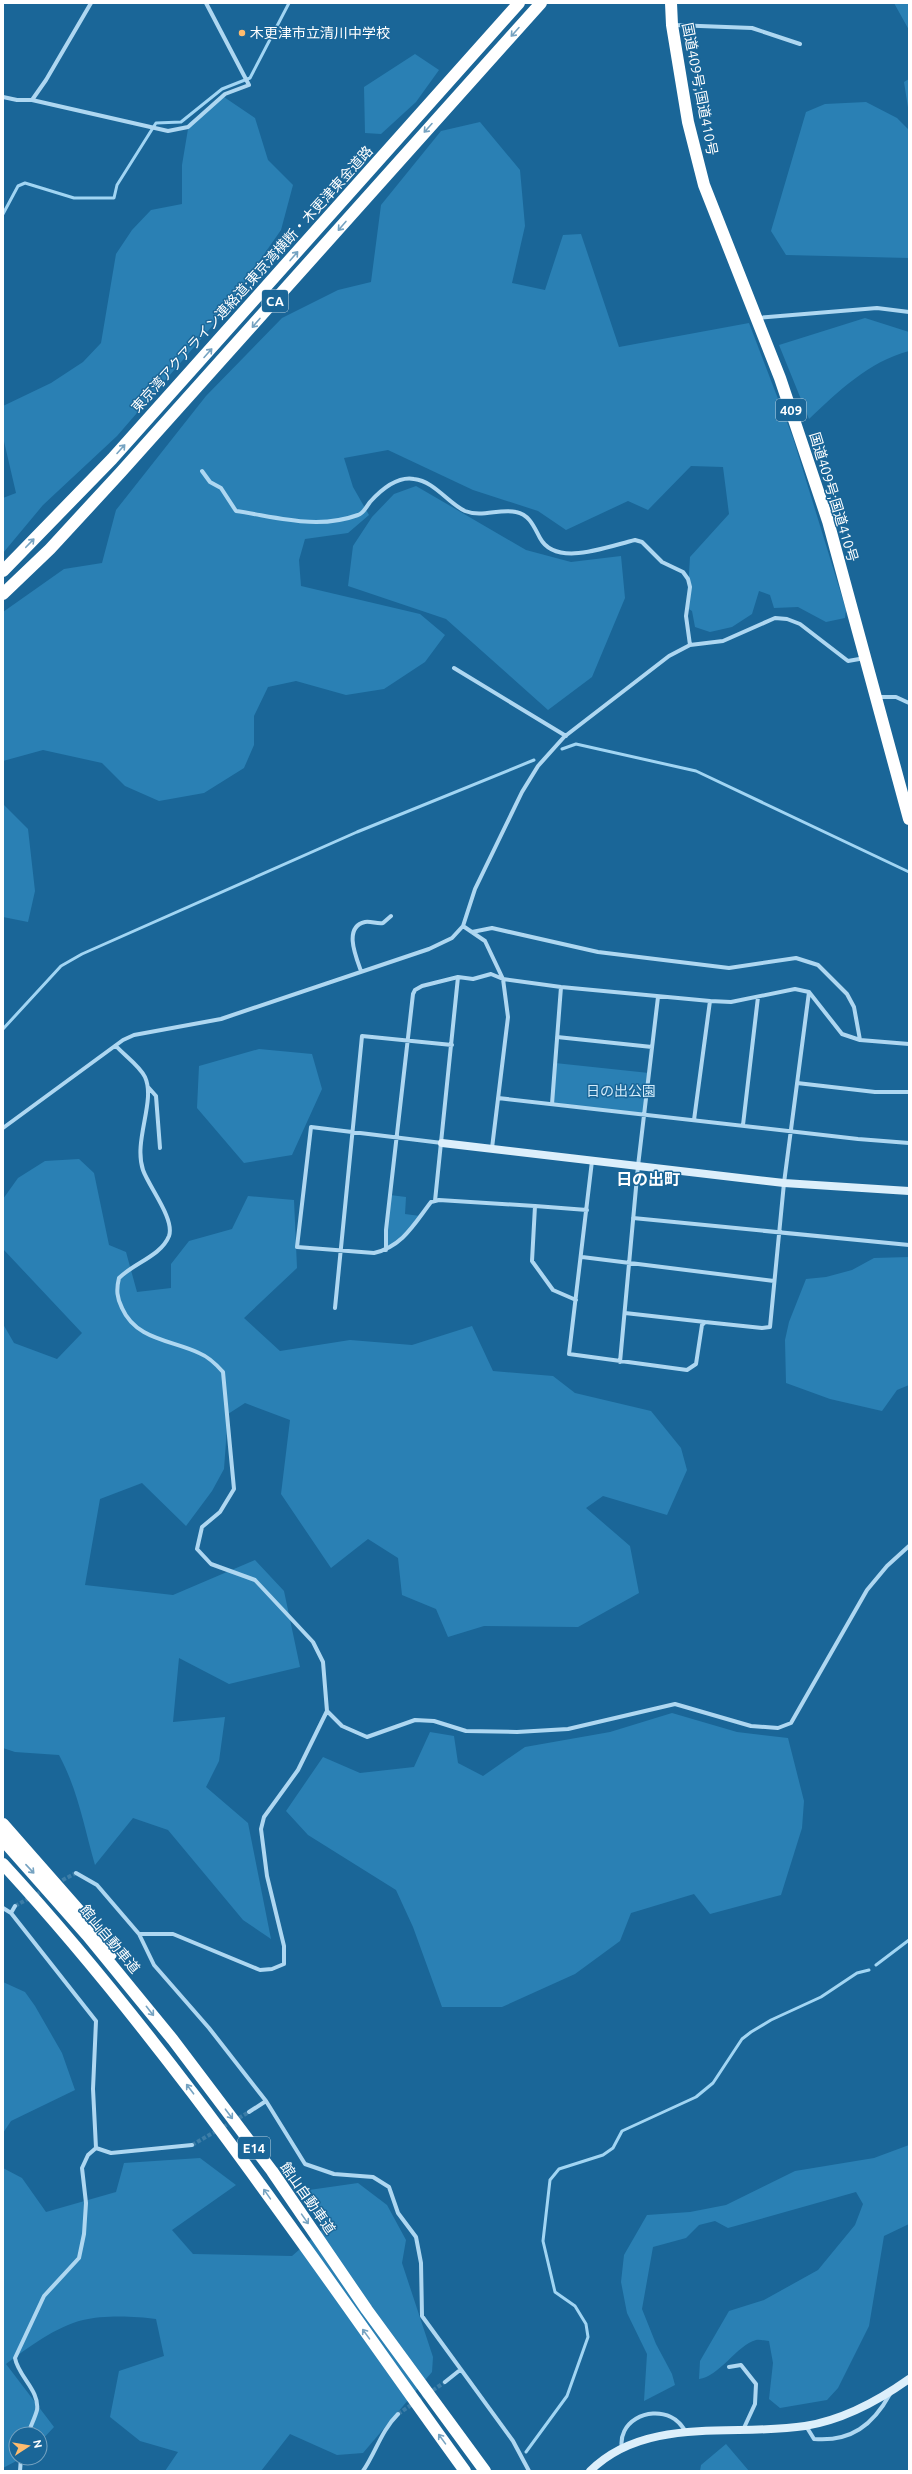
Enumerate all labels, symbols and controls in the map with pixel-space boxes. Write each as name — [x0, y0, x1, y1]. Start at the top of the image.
street label: 国道409号;国道410号 — [679, 21, 721, 157]
place label: 木更津市立清川中学校 — [250, 25, 390, 41]
one-way arrow — [510, 27, 520, 37]
marker: 木更津市立清川中学校 — [237, 28, 247, 38]
one-way arrow — [423, 123, 432, 133]
street label: 東京湾アクアライン連絡道;東京湾横断・木更津東金道路 — [128, 143, 376, 415]
one-way arrow — [337, 220, 346, 231]
one-way arrow — [289, 251, 298, 261]
road number: CA — [262, 290, 288, 312]
one-way arrow — [251, 318, 260, 328]
one-way arrow — [203, 348, 213, 358]
road number: 409 — [776, 399, 806, 421]
street label: 国道409号;国道410号 — [807, 430, 861, 564]
one-way arrow — [116, 444, 125, 454]
one-way arrow — [25, 538, 35, 548]
park label: 日の出公園 — [586, 1083, 656, 1099]
district label: 日の出町 — [616, 1170, 680, 1188]
one-way arrow — [25, 1863, 34, 1874]
street label: 館山自動車道 — [77, 1902, 143, 1976]
one-way arrow — [145, 2005, 154, 2016]
one-way arrow — [185, 2084, 194, 2095]
one-way arrow — [224, 2108, 233, 2119]
road number: E14 — [238, 2137, 270, 2159]
street label: 館山自動車道 — [277, 2159, 339, 2237]
one-way arrow — [263, 2188, 271, 2199]
one-way arrow — [301, 2213, 309, 2224]
one-way arrow — [362, 2329, 370, 2340]
north arrow — [8, 2426, 48, 2466]
one-way arrow — [438, 2434, 447, 2445]
text: N — [31, 2439, 45, 2449]

